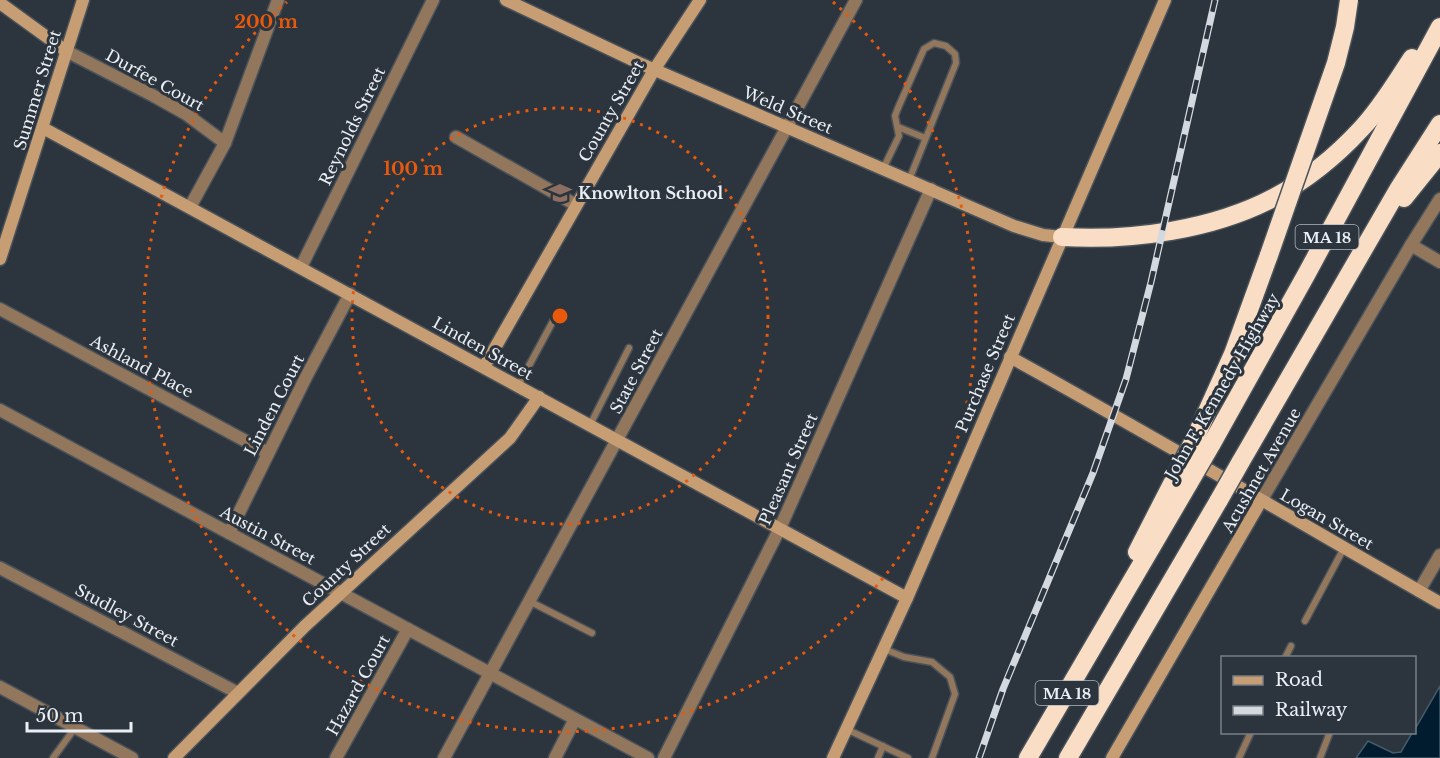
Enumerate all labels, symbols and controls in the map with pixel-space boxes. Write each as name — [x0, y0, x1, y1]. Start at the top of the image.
text: 200 m — [234, 11, 298, 33]
street label: Summer Street — [9, 28, 65, 152]
street label: Durfee Court — [102, 45, 208, 115]
street label: County Street — [574, 57, 648, 165]
street label: Reynolds Street — [315, 64, 389, 188]
street label: Weld Street — [739, 82, 836, 138]
text: 100 m — [383, 158, 443, 180]
school or university icon: Knowlton School — [547, 180, 573, 206]
place label: Knowlton School — [578, 183, 724, 203]
road number: MA 18 — [1296, 225, 1358, 249]
street label: John F. Kennedy Highway — [1159, 289, 1284, 484]
centre of rings — [550, 306, 570, 326]
street label: Purchase Street — [951, 311, 1019, 435]
street label: Linden Street — [429, 312, 537, 384]
street label: State Street — [605, 325, 667, 417]
street label: Ashland Place — [86, 330, 197, 402]
street label: Linden Court — [240, 351, 308, 459]
street label: Acushnet Avenue — [1217, 404, 1305, 537]
street label: Pleasant Street — [754, 410, 822, 528]
street label: Logan Street — [1277, 484, 1377, 554]
street label: Austin Street — [216, 501, 319, 569]
street label: County Street — [298, 519, 394, 611]
street label: Studley Street — [72, 579, 182, 651]
street label: Hazard Court — [322, 631, 394, 739]
legend — [1221, 656, 1416, 734]
text: Road — [1275, 669, 1323, 691]
road number: MA 18 — [1036, 681, 1098, 705]
scale bar — [27, 695, 130, 733]
text: Railway — [1275, 699, 1348, 721]
text: 50 m — [36, 705, 84, 727]

